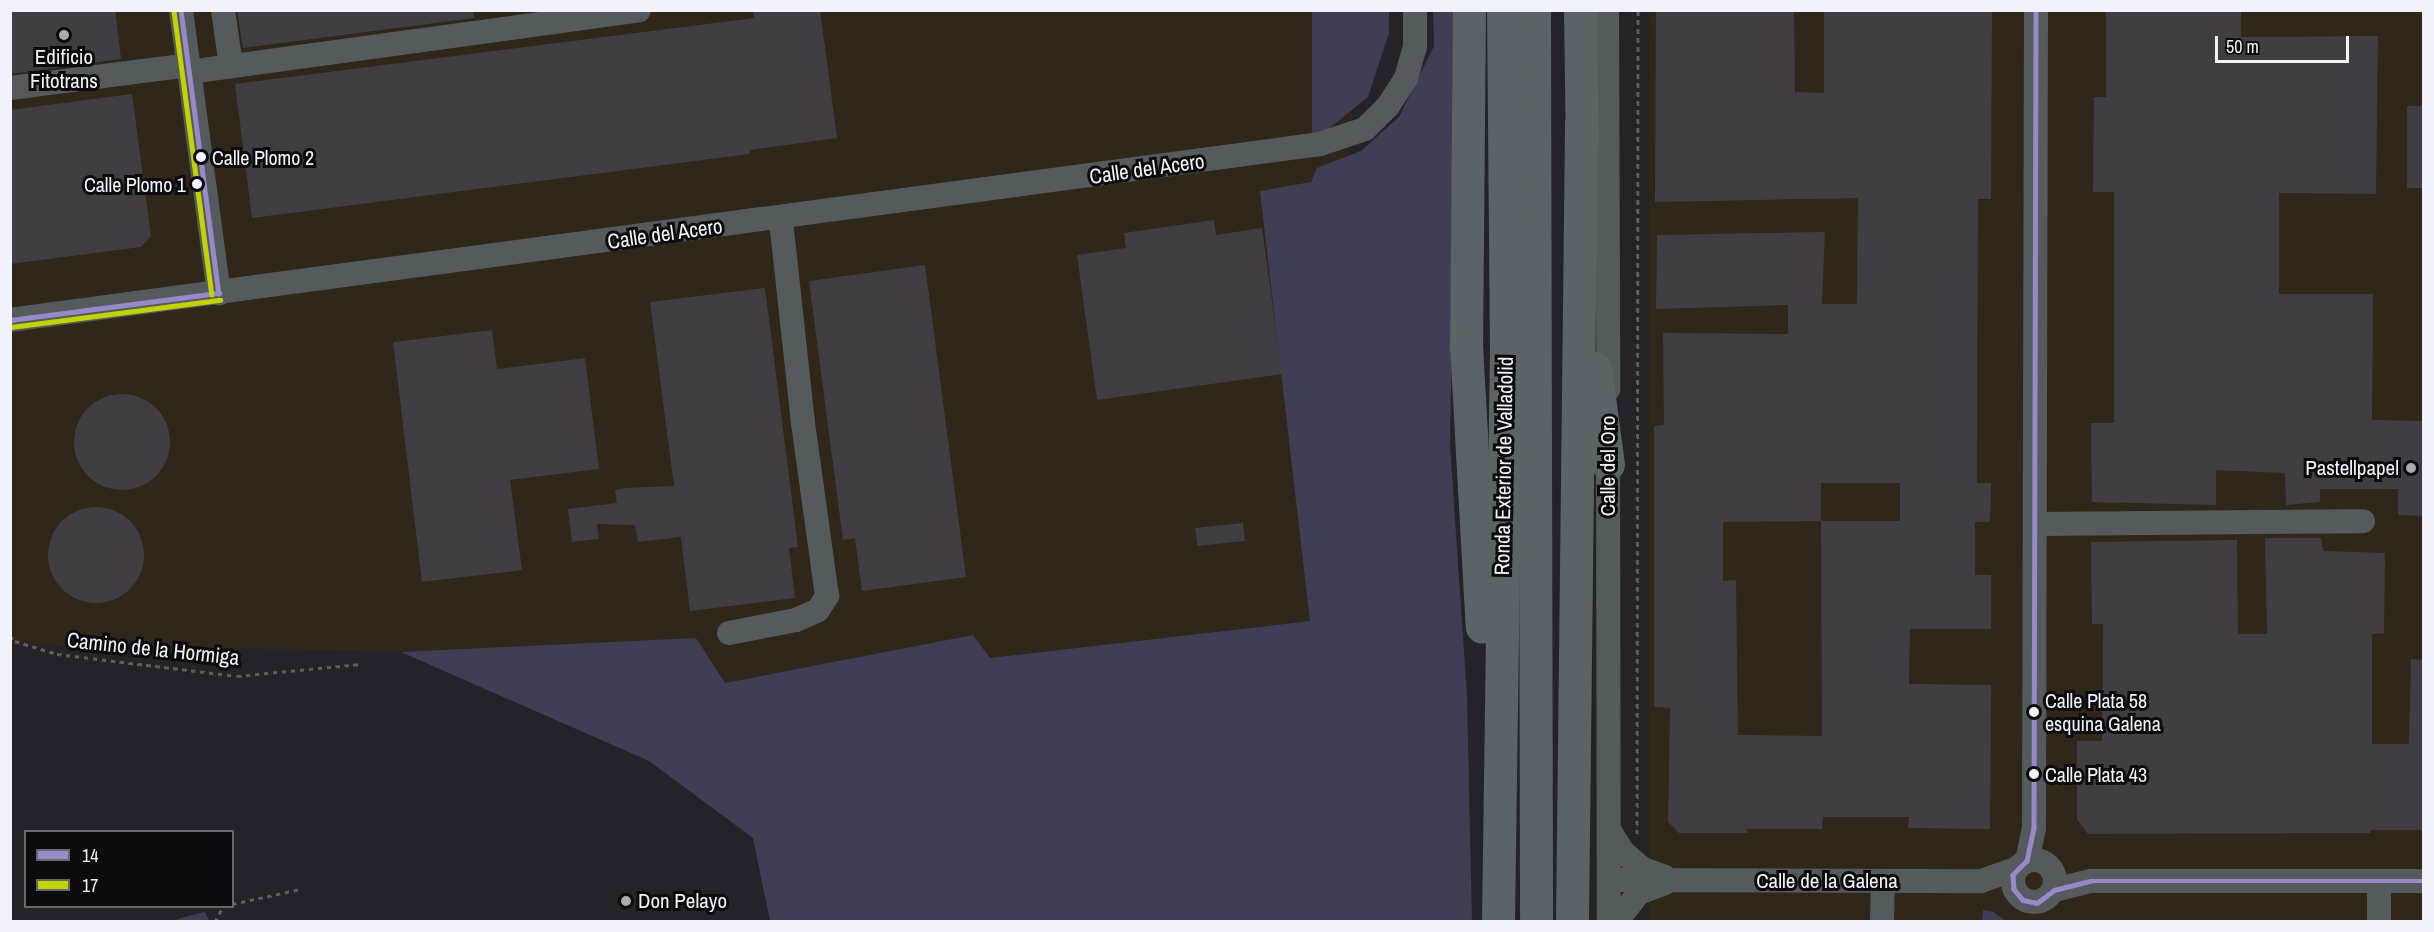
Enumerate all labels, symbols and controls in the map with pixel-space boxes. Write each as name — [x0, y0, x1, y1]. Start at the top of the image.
scale bar — [2218, 24, 2352, 62]
marker: Edificio Fitotrans — [57, 28, 71, 42]
text: 50 m — [2226, 34, 2259, 59]
place label: Edificio Fitotrans — [30, 44, 98, 94]
place label: Calle Plomo 2 — [212, 145, 314, 169]
street label: Calle del Acero — [1087, 148, 1207, 190]
marker: Calle Plomo 2 — [195, 151, 207, 163]
place label: Calle Plomo 1 — [84, 172, 186, 196]
marker: Calle Plomo 1 — [191, 178, 203, 190]
street label: Calle del Acero — [605, 213, 725, 255]
street label: Ronda Exterior de Valladolid — [1489, 356, 1519, 576]
street label: Calle del Oro — [1595, 416, 1621, 516]
place label: Pastellpapel — [2305, 455, 2399, 481]
marker: Pastellpapel — [2404, 461, 2418, 475]
street label: Camino de la Hormiga — [66, 627, 240, 671]
place label: Calle Plata 58 esquina Galena — [2045, 688, 2161, 735]
marker: Calle Plata 58 esquina Galena — [2028, 706, 2040, 718]
place label: Calle Plata 43 — [2045, 762, 2147, 786]
marker: Calle Plata 43 — [2028, 768, 2040, 780]
legend — [24, 830, 234, 908]
text: 14 — [82, 843, 98, 868]
street label: Calle de la Galena — [1756, 868, 1898, 894]
text: 17 — [82, 873, 98, 898]
place label: Don Pelayo — [638, 888, 727, 914]
marker: Don Pelayo — [619, 894, 633, 908]

